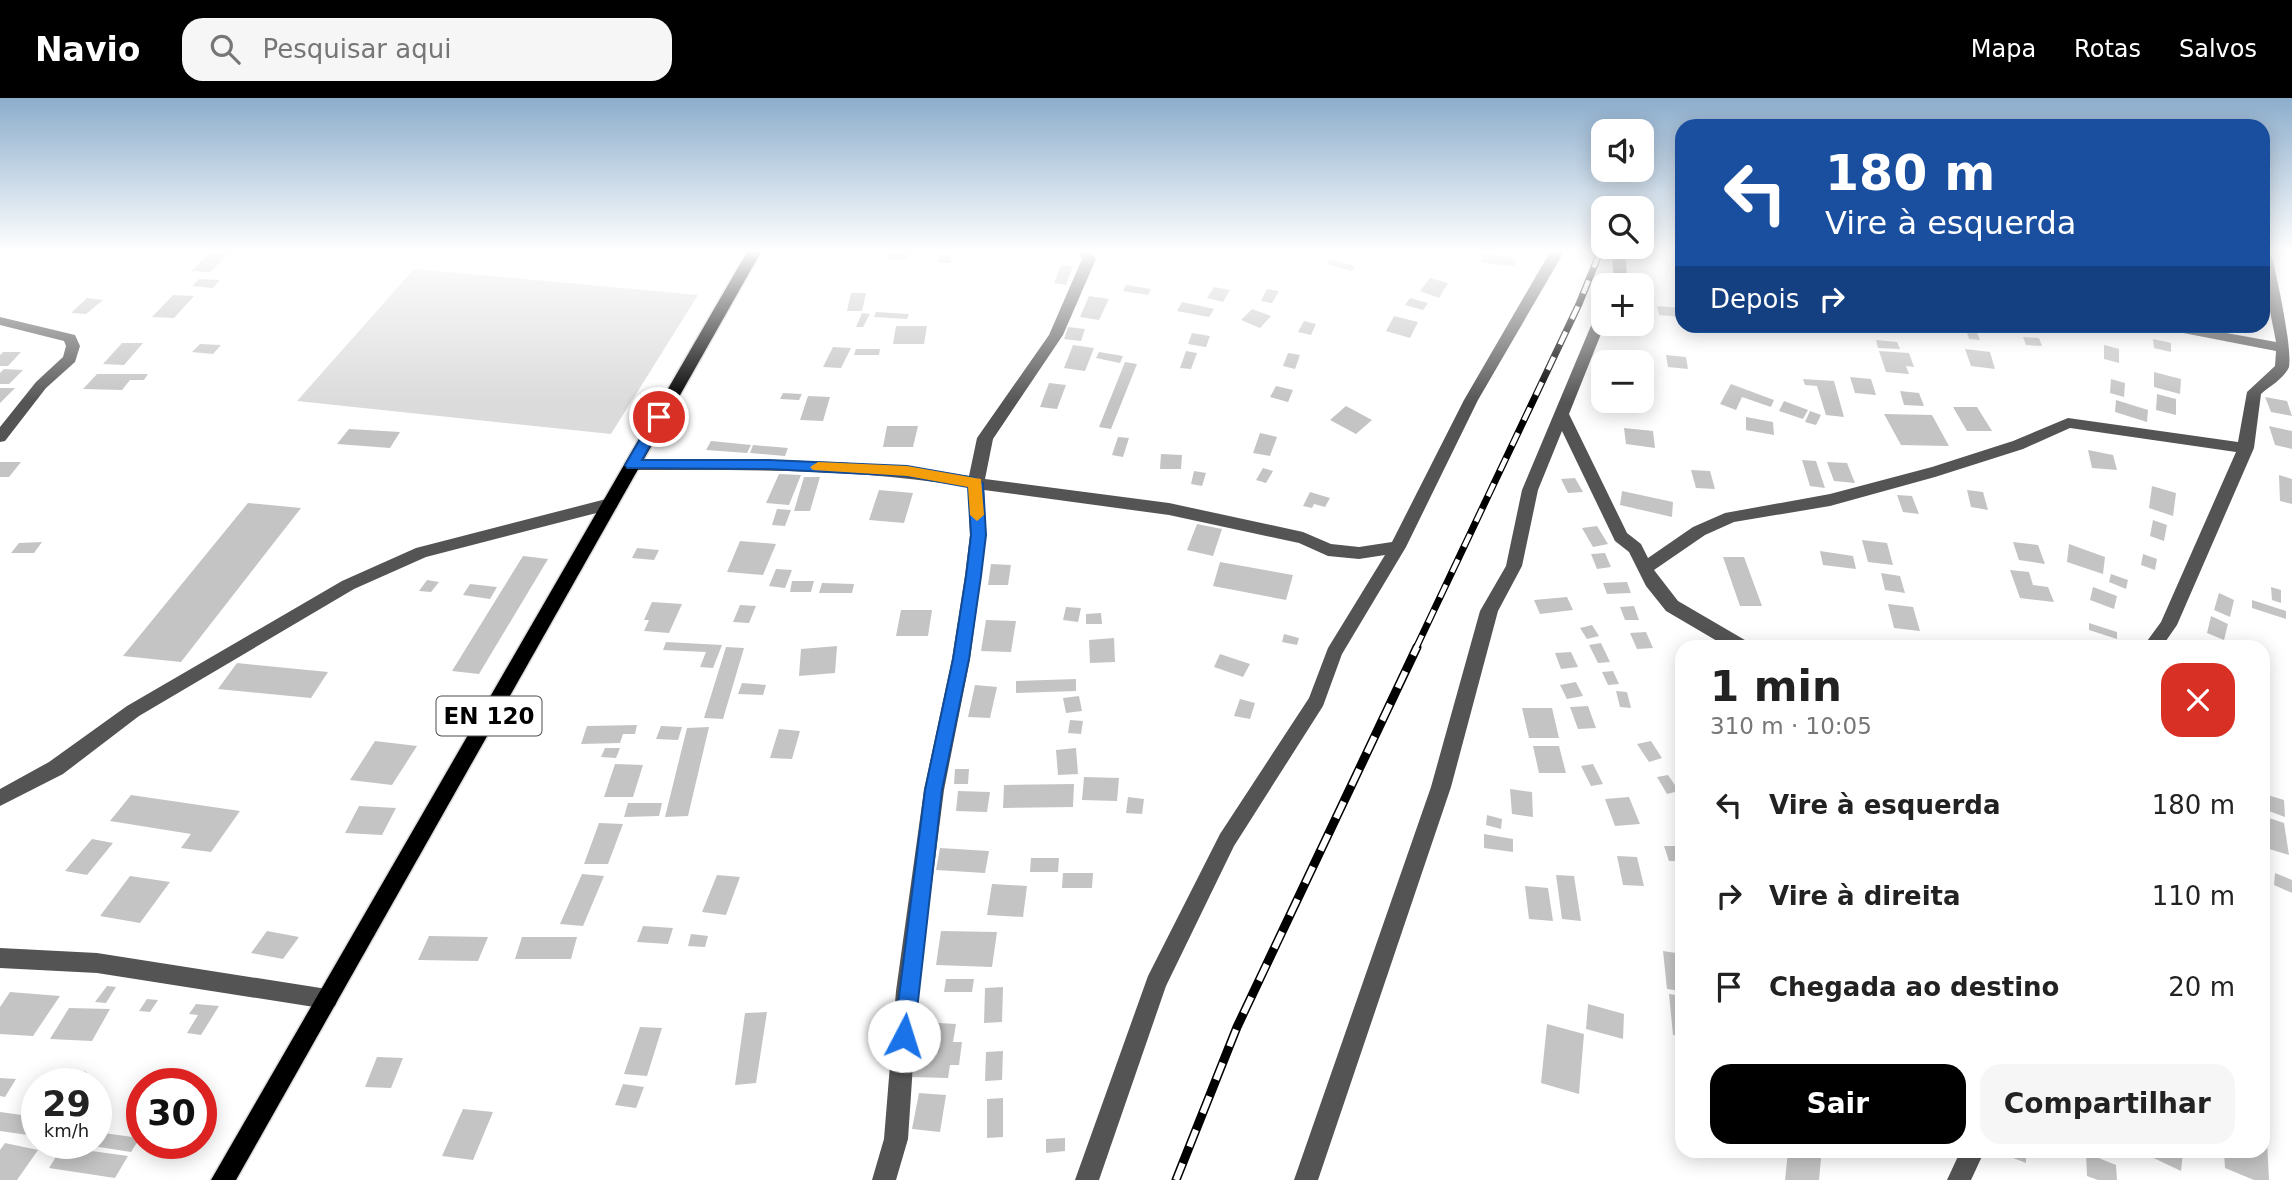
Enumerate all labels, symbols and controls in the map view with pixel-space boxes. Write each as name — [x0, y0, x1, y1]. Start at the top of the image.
search box — [182, 18, 672, 81]
text: Navio — [35, 30, 140, 69]
icon: search — [206, 30, 244, 68]
text: Pesquisar aqui — [262, 34, 451, 64]
text: Mapa — [1971, 35, 2036, 63]
text: Rotas — [2074, 35, 2141, 63]
text: Salvos — [2179, 35, 2257, 63]
map controls — [1591, 119, 1654, 413]
button: sound — [1591, 119, 1654, 182]
text: 180 m — [1825, 145, 1995, 202]
icon: left — [1710, 147, 1801, 238]
button: search — [1591, 196, 1654, 259]
text: Vire à esquerda — [1825, 204, 2076, 242]
button: + — [1591, 273, 1654, 336]
icon: right — [1813, 280, 1851, 318]
text: Depois — [1710, 284, 1799, 314]
button: − — [1591, 350, 1654, 413]
pin — [629, 387, 689, 447]
icon: arrive — [640, 398, 678, 436]
text: 1 min — [1710, 662, 1842, 711]
button: close — [2161, 663, 2235, 737]
road number: EN 120 — [436, 696, 542, 736]
text: 310 m · 10:05 — [1710, 713, 1872, 739]
icon: left — [1710, 786, 1748, 824]
text: Vire à esquerda — [1769, 790, 2001, 820]
text: 180 m — [2152, 790, 2235, 820]
icon: right — [1710, 877, 1748, 915]
text: Vire à direita — [1769, 881, 1961, 911]
text: 110 m — [2152, 881, 2235, 911]
icon: arrive — [1710, 968, 1748, 1006]
text: Chegada ao destino — [1769, 972, 2059, 1002]
text: 20 m — [2168, 972, 2235, 1002]
position arrow — [867, 999, 941, 1073]
button: Sair — [1710, 1064, 1966, 1144]
button: Compartilhar — [1980, 1064, 2235, 1144]
speed limit sign: 30 — [126, 1068, 217, 1159]
text: 29 — [42, 1084, 91, 1124]
text: km/h — [44, 1120, 89, 1141]

